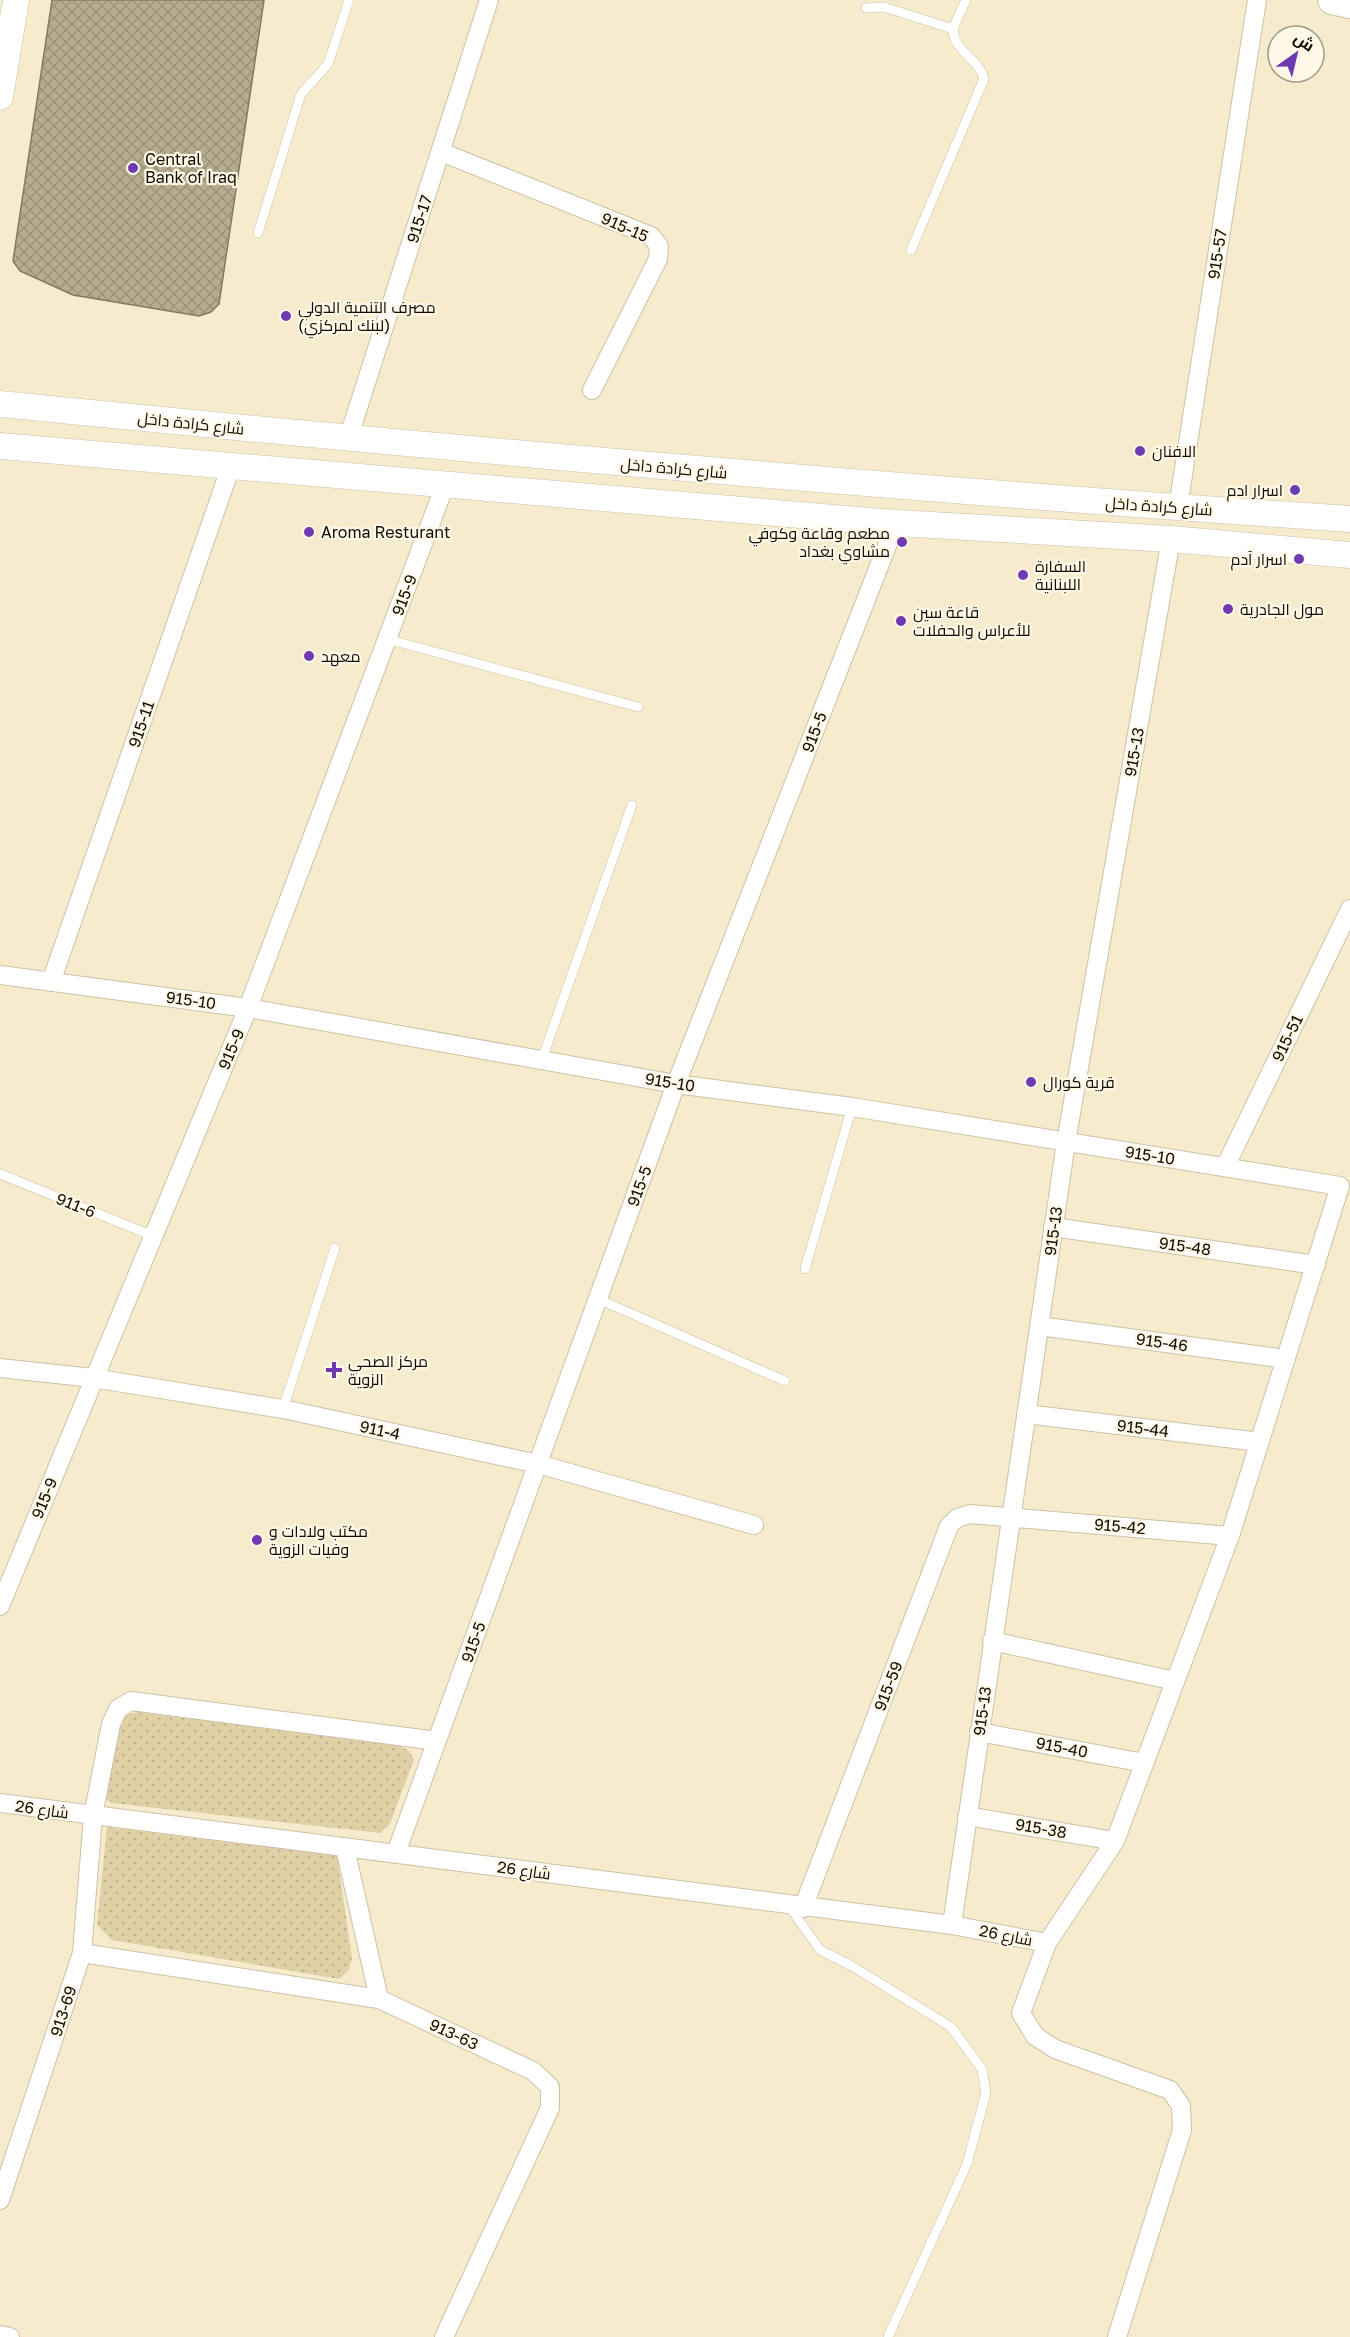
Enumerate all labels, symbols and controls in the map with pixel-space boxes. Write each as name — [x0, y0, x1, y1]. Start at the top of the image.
north arrow — [1266, 24, 1326, 84]
text: ش — [1290, 28, 1318, 56]
place label: Central Bank of Iraq — [145, 149, 237, 187]
marker: Central Bank of Iraq — [126, 161, 140, 175]
street label: 915-17 — [402, 193, 436, 245]
street label: 915-15 — [598, 208, 652, 246]
street label: 915-57 — [1203, 227, 1231, 281]
place label: مصرف التنمية الدولي (لبنك لمركزي) — [298, 297, 436, 339]
marker: مصرف التنمية الدولي (لبنك لمركزي) — [279, 309, 293, 323]
street label: شارع كرادة داخل — [136, 407, 245, 441]
place label: الافنان — [1152, 441, 1196, 462]
marker: الافنان — [1133, 444, 1147, 458]
street label: شارع كرادة داخل — [620, 453, 728, 485]
place label: اسرار ادم — [1226, 480, 1283, 502]
marker: اسرار ادم — [1288, 483, 1302, 497]
street label: شارع كرادة داخل — [1105, 492, 1213, 522]
place label: Aroma Resturant — [321, 522, 450, 542]
place label: مطعم وقاعة وكوفي مشاوي بغداد — [749, 523, 890, 565]
marker: Aroma Resturant — [302, 525, 316, 539]
marker: مطعم وقاعة وكوفي مشاوي بغداد — [895, 535, 909, 549]
place label: اسرار آدم — [1230, 549, 1287, 571]
marker: اسرار آدم — [1292, 552, 1306, 566]
place label: السفارة اللبنانية — [1035, 556, 1086, 594]
marker: السفارة اللبنانية — [1016, 568, 1030, 582]
street label: 915-9 — [387, 572, 421, 618]
place label: مول الجادرية — [1240, 599, 1324, 620]
place label: قاعة سين للأعراس والحفلات — [913, 602, 1031, 641]
marker: مول الجادرية — [1221, 602, 1235, 616]
marker: قاعة سين للأعراس والحفلات — [894, 614, 908, 628]
place label: معهد — [321, 646, 361, 667]
marker: معهد — [302, 649, 316, 663]
street label: 915-11 — [124, 698, 158, 750]
street label: 915-5 — [797, 709, 831, 755]
street label: 915-13 — [1120, 726, 1148, 778]
street label: 915-10 — [165, 987, 217, 1013]
street label: 915-51 — [1267, 1011, 1307, 1065]
street label: 915-9 — [213, 1026, 249, 1072]
street label: 915-10 — [644, 1068, 696, 1096]
place label: قرية كورال — [1043, 1072, 1115, 1093]
marker: قرية كورال — [1024, 1075, 1038, 1089]
street label: 915-10 — [1124, 1141, 1176, 1169]
street label: 915-5 — [622, 1163, 656, 1209]
street label: 911-6 — [53, 1188, 99, 1222]
street label: 915-13 — [1040, 1205, 1066, 1257]
street label: 915-48 — [1158, 1232, 1212, 1260]
street label: 915-46 — [1135, 1328, 1189, 1356]
place label: مركز الصحي الزوية — [348, 1351, 428, 1389]
marker: مركز الصحي الزوية — [325, 1361, 343, 1379]
street label: 915-44 — [1116, 1415, 1170, 1441]
street label: 911-4 — [358, 1416, 402, 1444]
street label: 915-9 — [27, 1475, 61, 1521]
street label: 915-42 — [1093, 1514, 1147, 1538]
place label: مكتب ولادات و وفيات الزوية — [269, 1521, 368, 1559]
marker: مكتب ولادات و وفيات الزوية — [250, 1533, 264, 1547]
street label: 915-5 — [456, 1619, 490, 1665]
street label: 915-59 — [869, 1658, 907, 1714]
street label: 915-13 — [969, 1685, 995, 1737]
street label: 915-40 — [1034, 1732, 1090, 1762]
street label: شارع 26 — [14, 1795, 70, 1825]
street label: 915-38 — [1014, 1814, 1068, 1842]
street label: شارع 26 — [496, 1856, 552, 1886]
street label: شارع 26 — [977, 1920, 1034, 1952]
street label: 913-69 — [45, 1983, 81, 2039]
street label: 913-63 — [426, 2014, 482, 2054]

